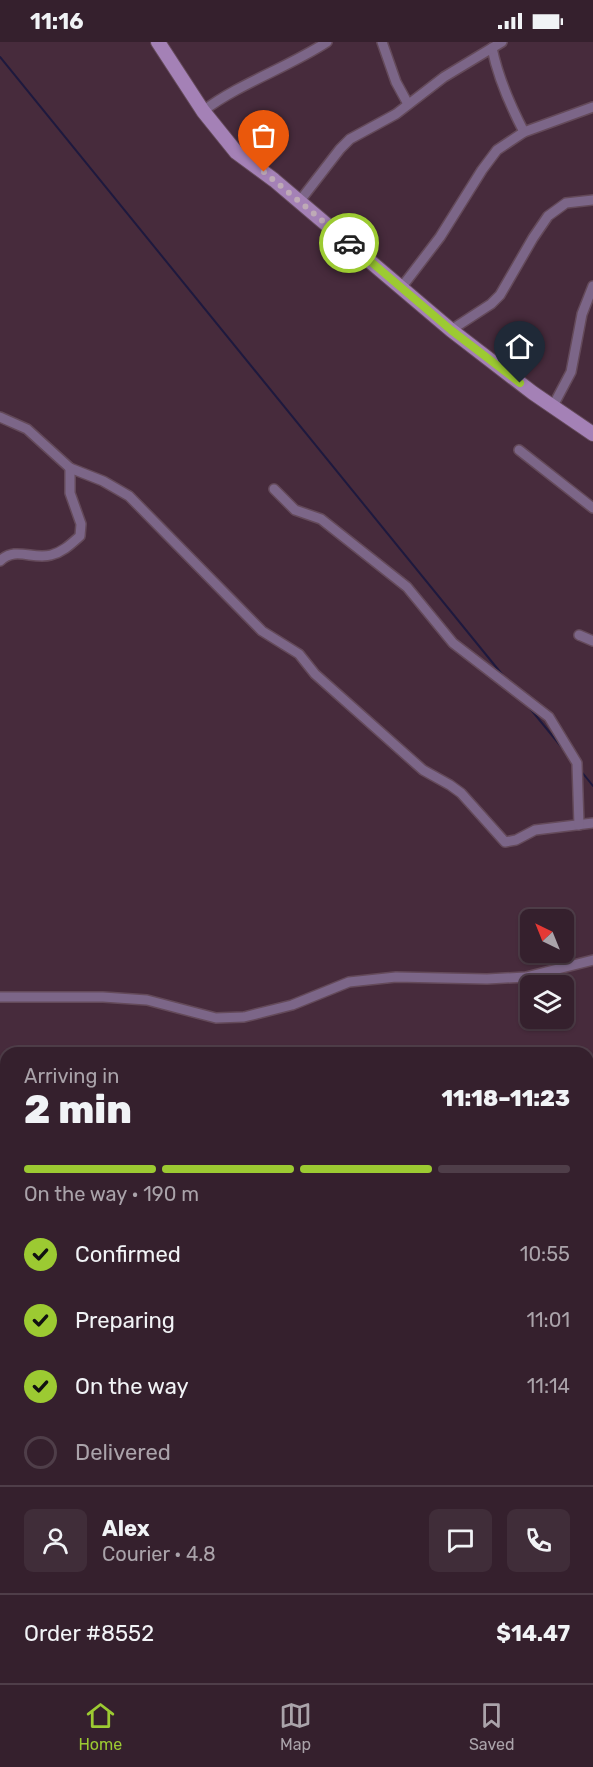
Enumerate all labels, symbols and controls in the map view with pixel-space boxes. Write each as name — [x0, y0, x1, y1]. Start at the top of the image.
text: 11:16 — [30, 8, 84, 35]
pin — [238, 110, 289, 172]
icon: bag — [247, 119, 280, 152]
courier — [319, 213, 379, 273]
icon: car — [333, 227, 366, 260]
pin — [494, 321, 545, 383]
icon: home — [503, 330, 536, 363]
north arrow — [520, 909, 574, 963]
map controls — [520, 909, 574, 1029]
button: layers — [520, 975, 574, 1029]
text: Arriving in — [24, 1064, 119, 1088]
text: 11:18–11:23 — [441, 1085, 570, 1112]
text: 2 min — [24, 1087, 132, 1133]
text: On the way · 190 m — [24, 1182, 199, 1206]
icon: check — [24, 1238, 57, 1271]
text: Confirmed — [75, 1241, 181, 1268]
text: 10:55 — [520, 1242, 570, 1266]
icon: check — [24, 1304, 57, 1337]
text: Preparing — [75, 1307, 175, 1334]
text: 11:01 — [527, 1308, 570, 1332]
icon: check — [24, 1370, 57, 1403]
text: On the way — [75, 1373, 189, 1400]
text: 11:14 — [527, 1374, 570, 1398]
text: Delivered — [75, 1439, 171, 1466]
button: person — [24, 1509, 87, 1572]
button: chat — [429, 1509, 492, 1572]
button: phone — [507, 1509, 570, 1572]
text: Alex — [102, 1515, 150, 1542]
text: Courier · 4.8 — [102, 1542, 216, 1566]
text: Order #8552 — [24, 1620, 154, 1647]
text: $14.47 — [496, 1620, 570, 1647]
tab: Home — [78, 1699, 122, 1754]
tab: Map — [279, 1699, 312, 1754]
tab: Saved — [469, 1699, 515, 1754]

